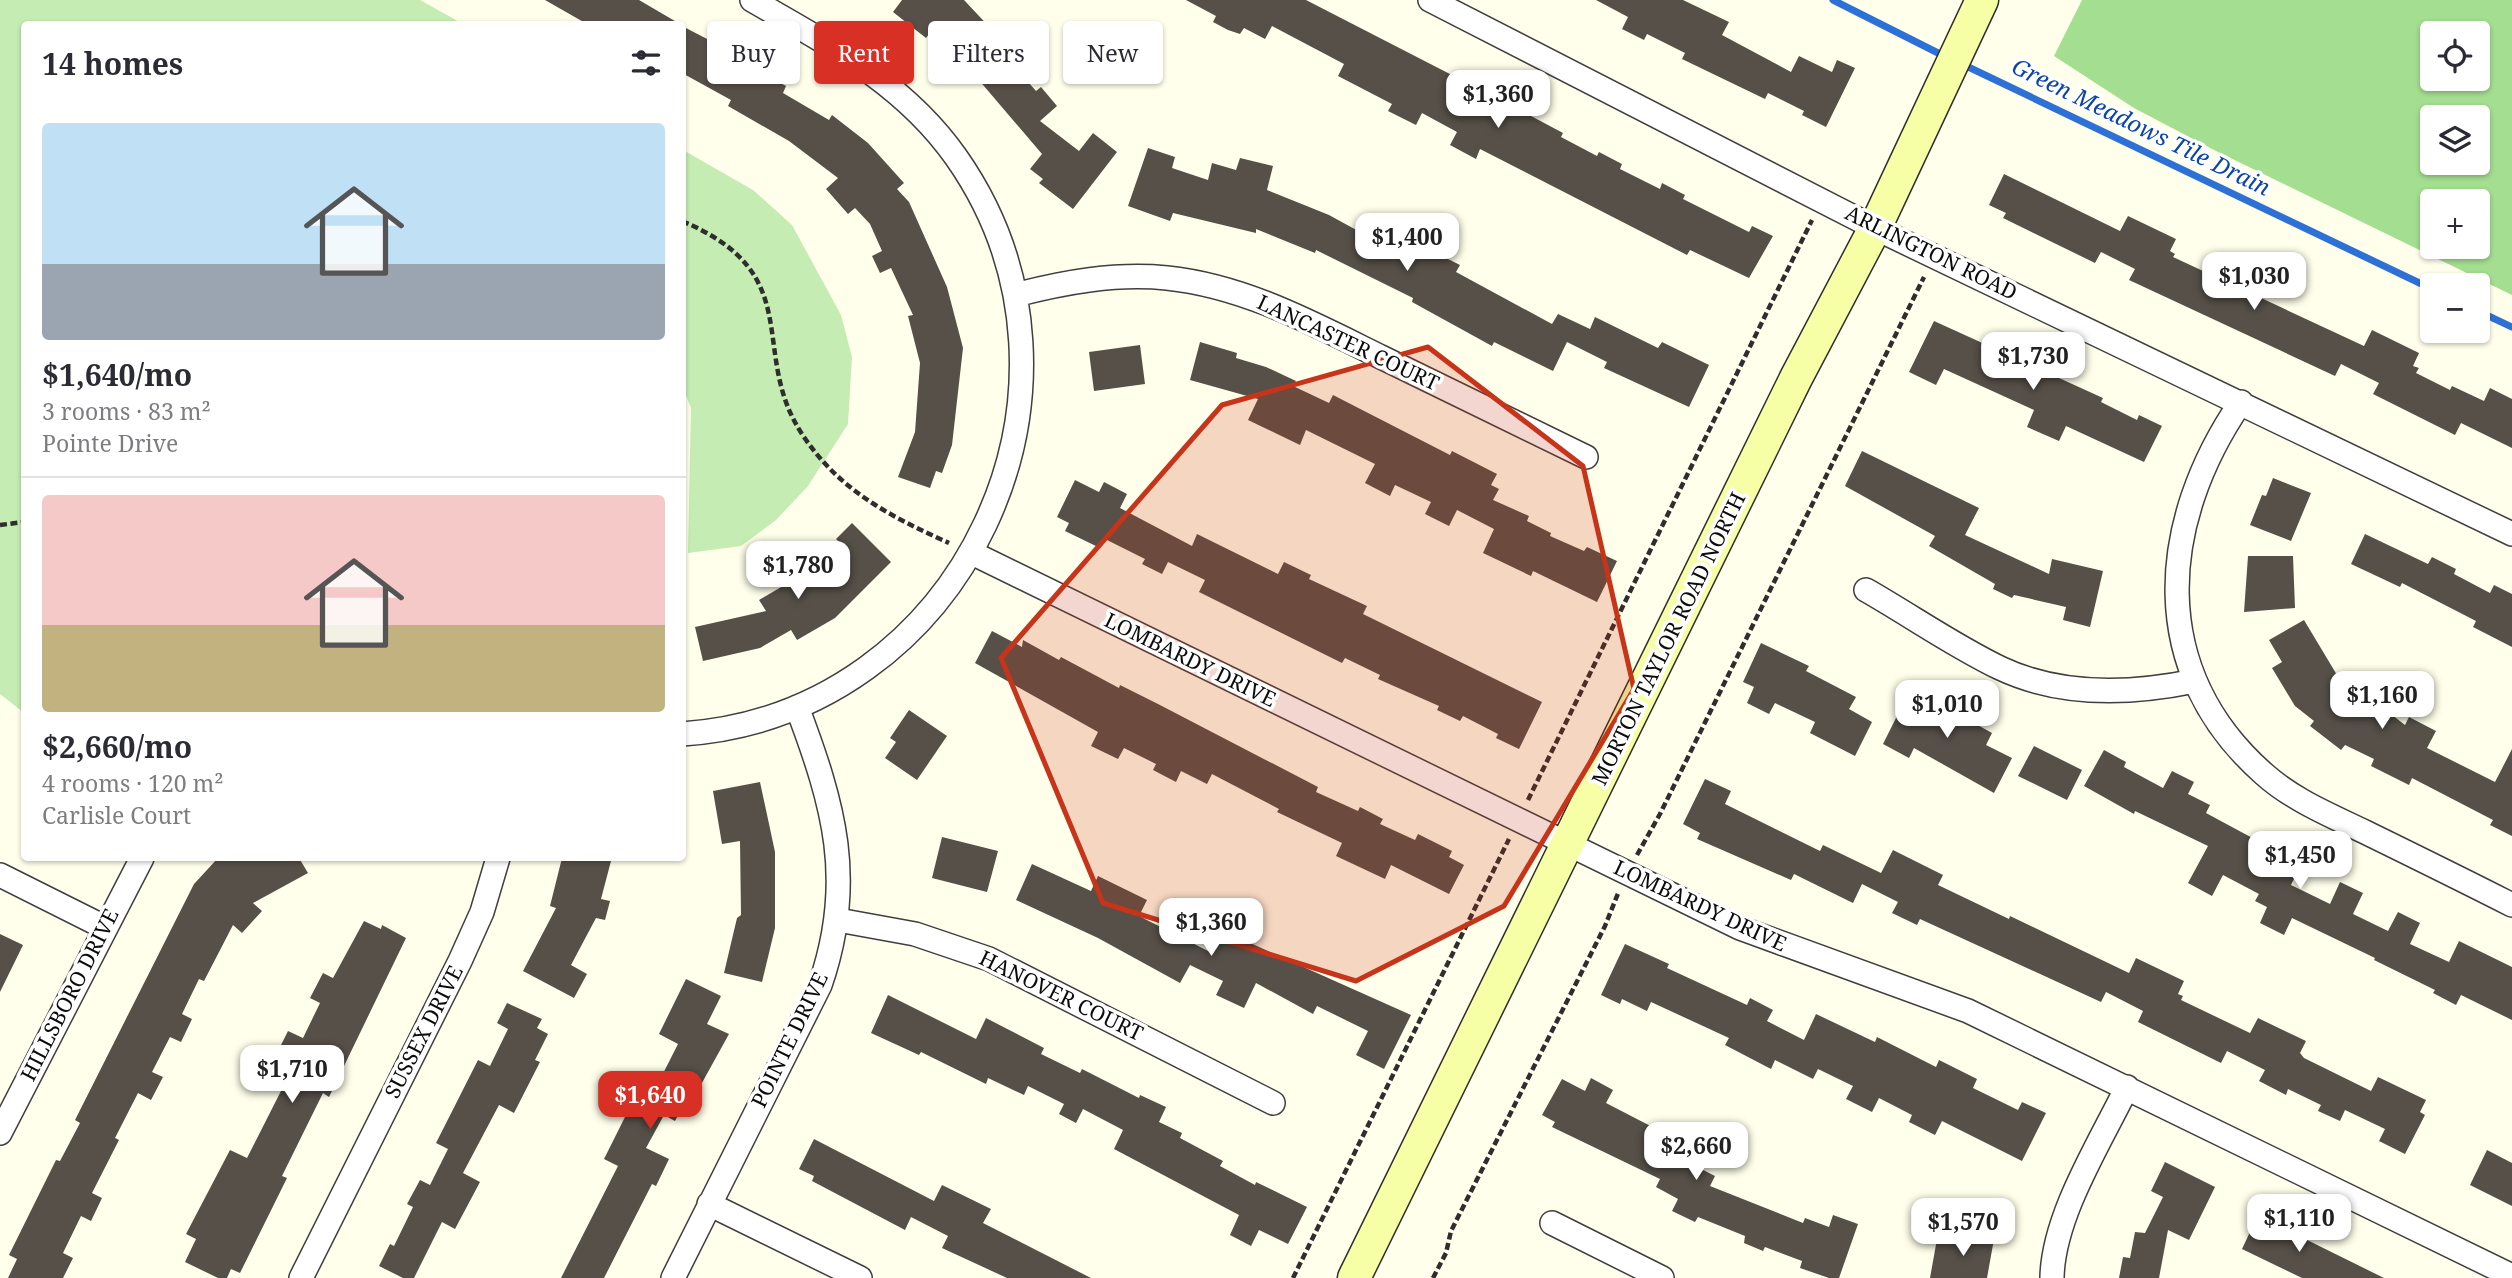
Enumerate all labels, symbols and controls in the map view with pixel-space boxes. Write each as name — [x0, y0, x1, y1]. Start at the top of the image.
chip: Buy — [707, 21, 800, 84]
chip: Rent — [814, 21, 914, 84]
chip: Filters — [928, 21, 1049, 84]
chip: New — [1063, 21, 1163, 84]
map controls — [2420, 21, 2490, 343]
button: locate — [2420, 21, 2490, 91]
text: 14 homes — [42, 43, 183, 84]
icon: filters — [627, 44, 665, 82]
water label: Green Meadows Tile Drain — [2007, 49, 2276, 203]
pin: $1,360 — [1441, 71, 1555, 130]
text: $1,360 — [1462, 77, 1534, 109]
button: layers — [2420, 105, 2490, 175]
icon: home — [291, 168, 417, 294]
button: + — [2420, 189, 2490, 259]
street label: ARLINGTON ROAD — [1841, 198, 2022, 306]
pin: $1,400 — [1350, 214, 1464, 273]
text: $1,400 — [1371, 220, 1443, 252]
pin: $1,030 — [2197, 252, 2311, 312]
text: $1,030 — [2218, 259, 2290, 291]
button: − — [2420, 273, 2490, 343]
street label: LANCASTER COURT — [1253, 288, 1444, 397]
pin: $1,730 — [1976, 332, 2090, 392]
text: $1,730 — [1997, 339, 2069, 371]
text: $1,640/mo — [42, 354, 192, 395]
text: 3 rooms · 83 m² — [42, 395, 211, 427]
text: Pointe Drive — [42, 427, 178, 459]
street label: MORTON TAYLOR ROAD NORTH — [1585, 487, 1751, 790]
icon: home — [291, 540, 417, 666]
pin: $1,780 — [741, 542, 855, 601]
text: $1,780 — [762, 548, 834, 580]
street label: LOMBARDY DRIVE — [1100, 605, 1281, 713]
pin: $1,160 — [2325, 672, 2439, 731]
text: $1,160 — [2346, 678, 2418, 710]
pin: $1,010 — [1890, 680, 2004, 740]
text: $1,010 — [1911, 687, 1983, 719]
text: $2,660/mo — [42, 726, 192, 767]
text: 4 rooms · 120 m² — [42, 767, 224, 799]
text: Carlisle Court — [42, 799, 191, 831]
pin: $1,450 — [2243, 832, 2357, 891]
text: $1,450 — [2264, 838, 2336, 870]
street label: LOMBARDY DRIVE — [1610, 853, 1791, 957]
pin: $1,360 — [1154, 898, 1268, 958]
street label: HILLSBORO DRIVE — [14, 904, 125, 1085]
text: $1,360 — [1175, 905, 1247, 937]
street label: HANOVER COURT — [975, 943, 1148, 1047]
street label: SUSSEX DRIVE — [378, 960, 469, 1103]
street label: POINTE DRIVE — [744, 967, 834, 1112]
pin: $1,710 — [235, 1046, 349, 1105]
text: $1,710 — [256, 1052, 328, 1084]
pin: $1,640 — [593, 1072, 707, 1131]
text: $1,640 — [614, 1078, 686, 1110]
pin: $2,660 — [1639, 1122, 1753, 1182]
text: $2,660 — [1660, 1129, 1732, 1161]
pin: $1,110 — [2242, 1194, 2356, 1254]
pin: $1,570 — [1906, 1198, 2020, 1258]
text: $1,110 — [2263, 1201, 2335, 1233]
text: $1,570 — [1927, 1205, 1999, 1237]

